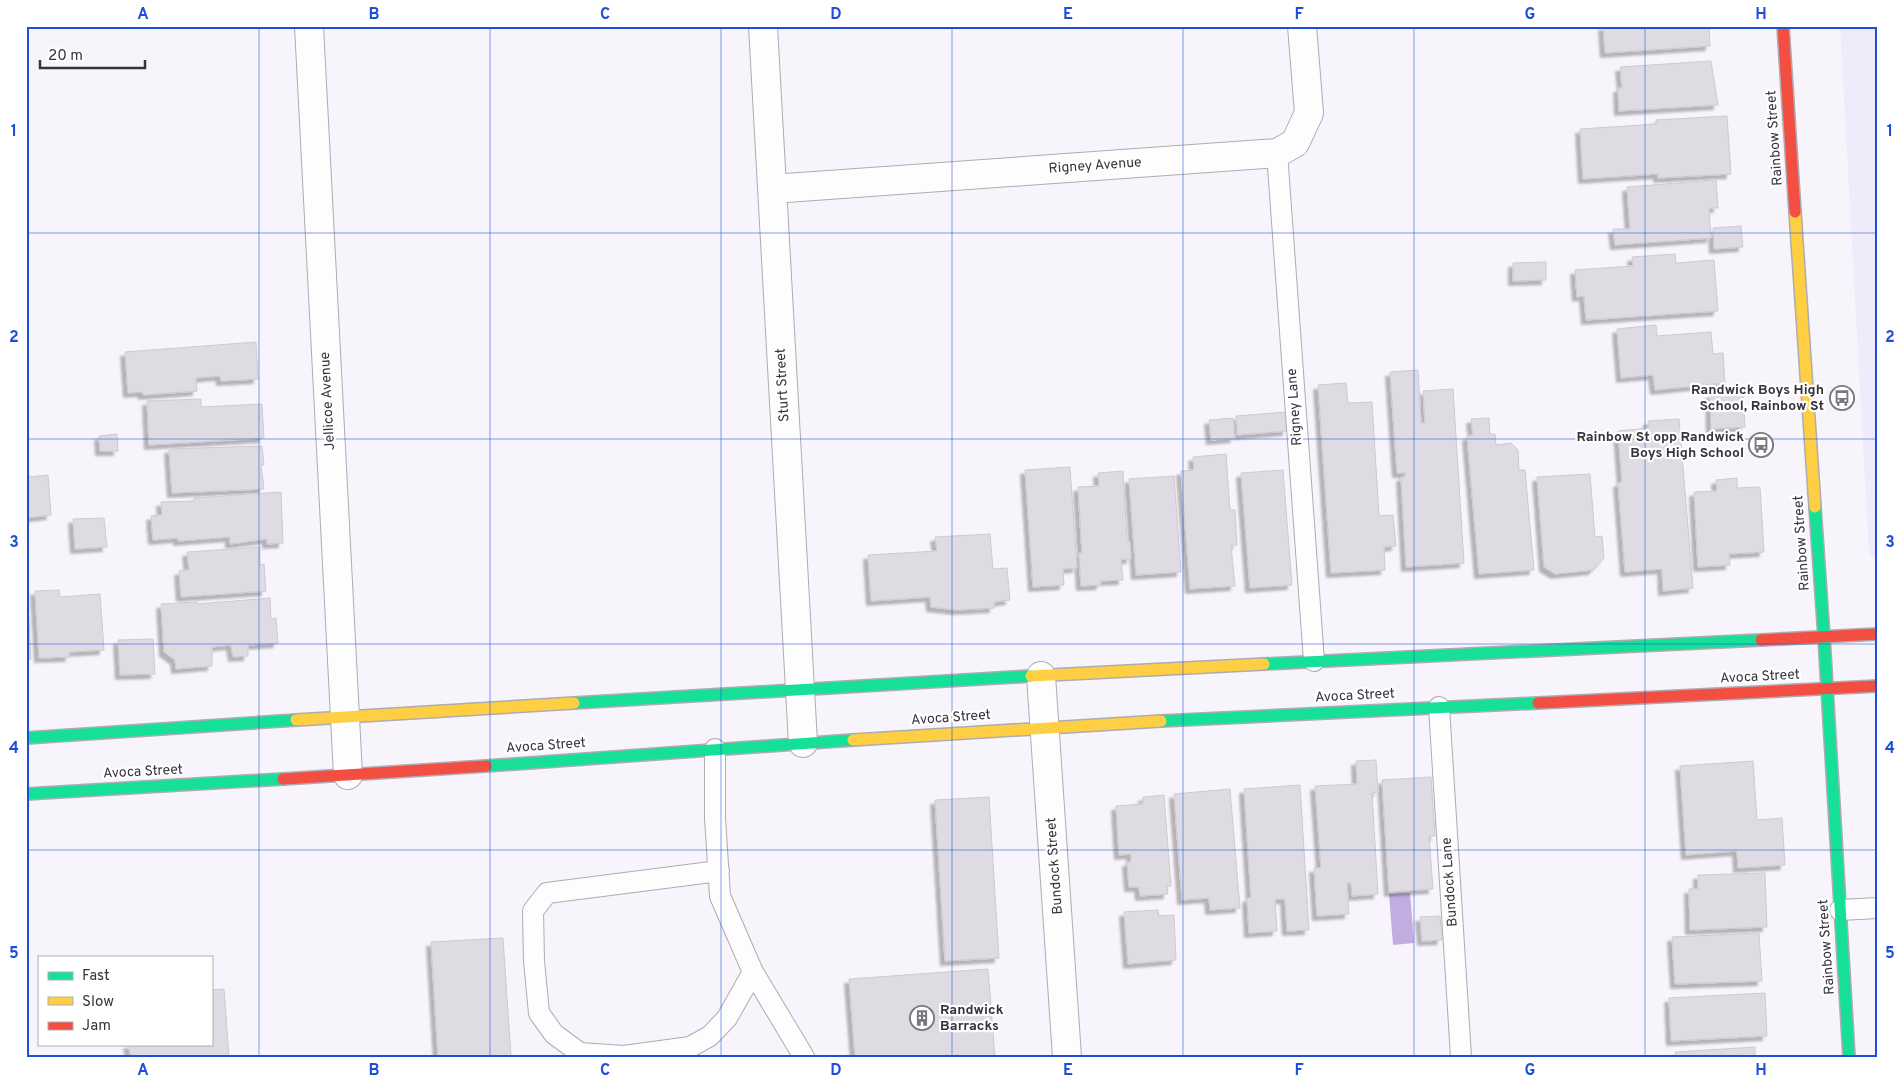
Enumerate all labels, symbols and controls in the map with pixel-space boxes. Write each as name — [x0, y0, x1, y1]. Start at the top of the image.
text: A — [137, 5, 149, 25]
text: B — [368, 5, 380, 25]
text: C — [600, 5, 610, 25]
text: D — [830, 5, 842, 25]
text: E — [1063, 5, 1073, 25]
text: F — [1294, 5, 1304, 25]
text: G — [1525, 5, 1535, 25]
text: H — [1755, 5, 1767, 25]
scale bar — [40, 38, 145, 70]
text: 20 m — [48, 47, 83, 66]
street label: Rainbow Street — [1763, 90, 1787, 186]
text: 1 — [11, 122, 17, 142]
text: 1 — [1887, 122, 1893, 142]
street label: Rigney Avenue — [1048, 154, 1142, 178]
text: 2 — [9, 328, 19, 348]
text: 2 — [1885, 328, 1895, 348]
street label: Sturt Street — [773, 348, 793, 422]
street label: Jellicoe Avenue — [317, 351, 339, 451]
street label: Rigney Lane — [1284, 368, 1306, 446]
place label: Randwick Boys High School, Rainbow St — [1691, 382, 1824, 415]
bus stop icon: Randwick Boys High School, Rainbow St — [1829, 385, 1855, 411]
place label: Rainbow St opp Randwick Boys High School — [1576, 429, 1744, 462]
bus stop icon: Rainbow St opp Randwick Boys High School — [1748, 432, 1774, 458]
street label: Rainbow Street — [1790, 495, 1814, 591]
text: 3 — [9, 533, 19, 553]
text: 3 — [1885, 533, 1895, 553]
street label: Avoca Street — [1720, 666, 1800, 688]
street label: Avoca Street — [1315, 685, 1395, 707]
street label: Avoca Street — [911, 707, 991, 729]
street label: Avoca Street — [506, 735, 586, 757]
text: 4 — [9, 739, 19, 759]
text: 4 — [1885, 739, 1895, 759]
street label: Avoca Street — [103, 761, 183, 783]
street label: Bundock Street — [1043, 817, 1067, 915]
street label: Bundock Lane — [1438, 837, 1462, 927]
street label: Rainbow Street — [1815, 899, 1839, 995]
text: 5 — [9, 944, 19, 964]
text: 5 — [1885, 944, 1895, 964]
legend — [38, 956, 212, 1046]
text: Fast — [82, 967, 110, 986]
text: Slow — [82, 993, 114, 1012]
place label: Randwick Barracks — [940, 1002, 1004, 1035]
building icon: Randwick Barracks — [909, 1005, 935, 1031]
text: Jam — [82, 1017, 111, 1036]
text: A — [137, 1061, 149, 1081]
text: B — [368, 1061, 380, 1081]
text: C — [600, 1061, 610, 1081]
text: D — [830, 1061, 842, 1081]
text: E — [1063, 1061, 1073, 1081]
text: F — [1294, 1061, 1304, 1081]
text: G — [1525, 1061, 1535, 1081]
text: H — [1755, 1061, 1767, 1081]

